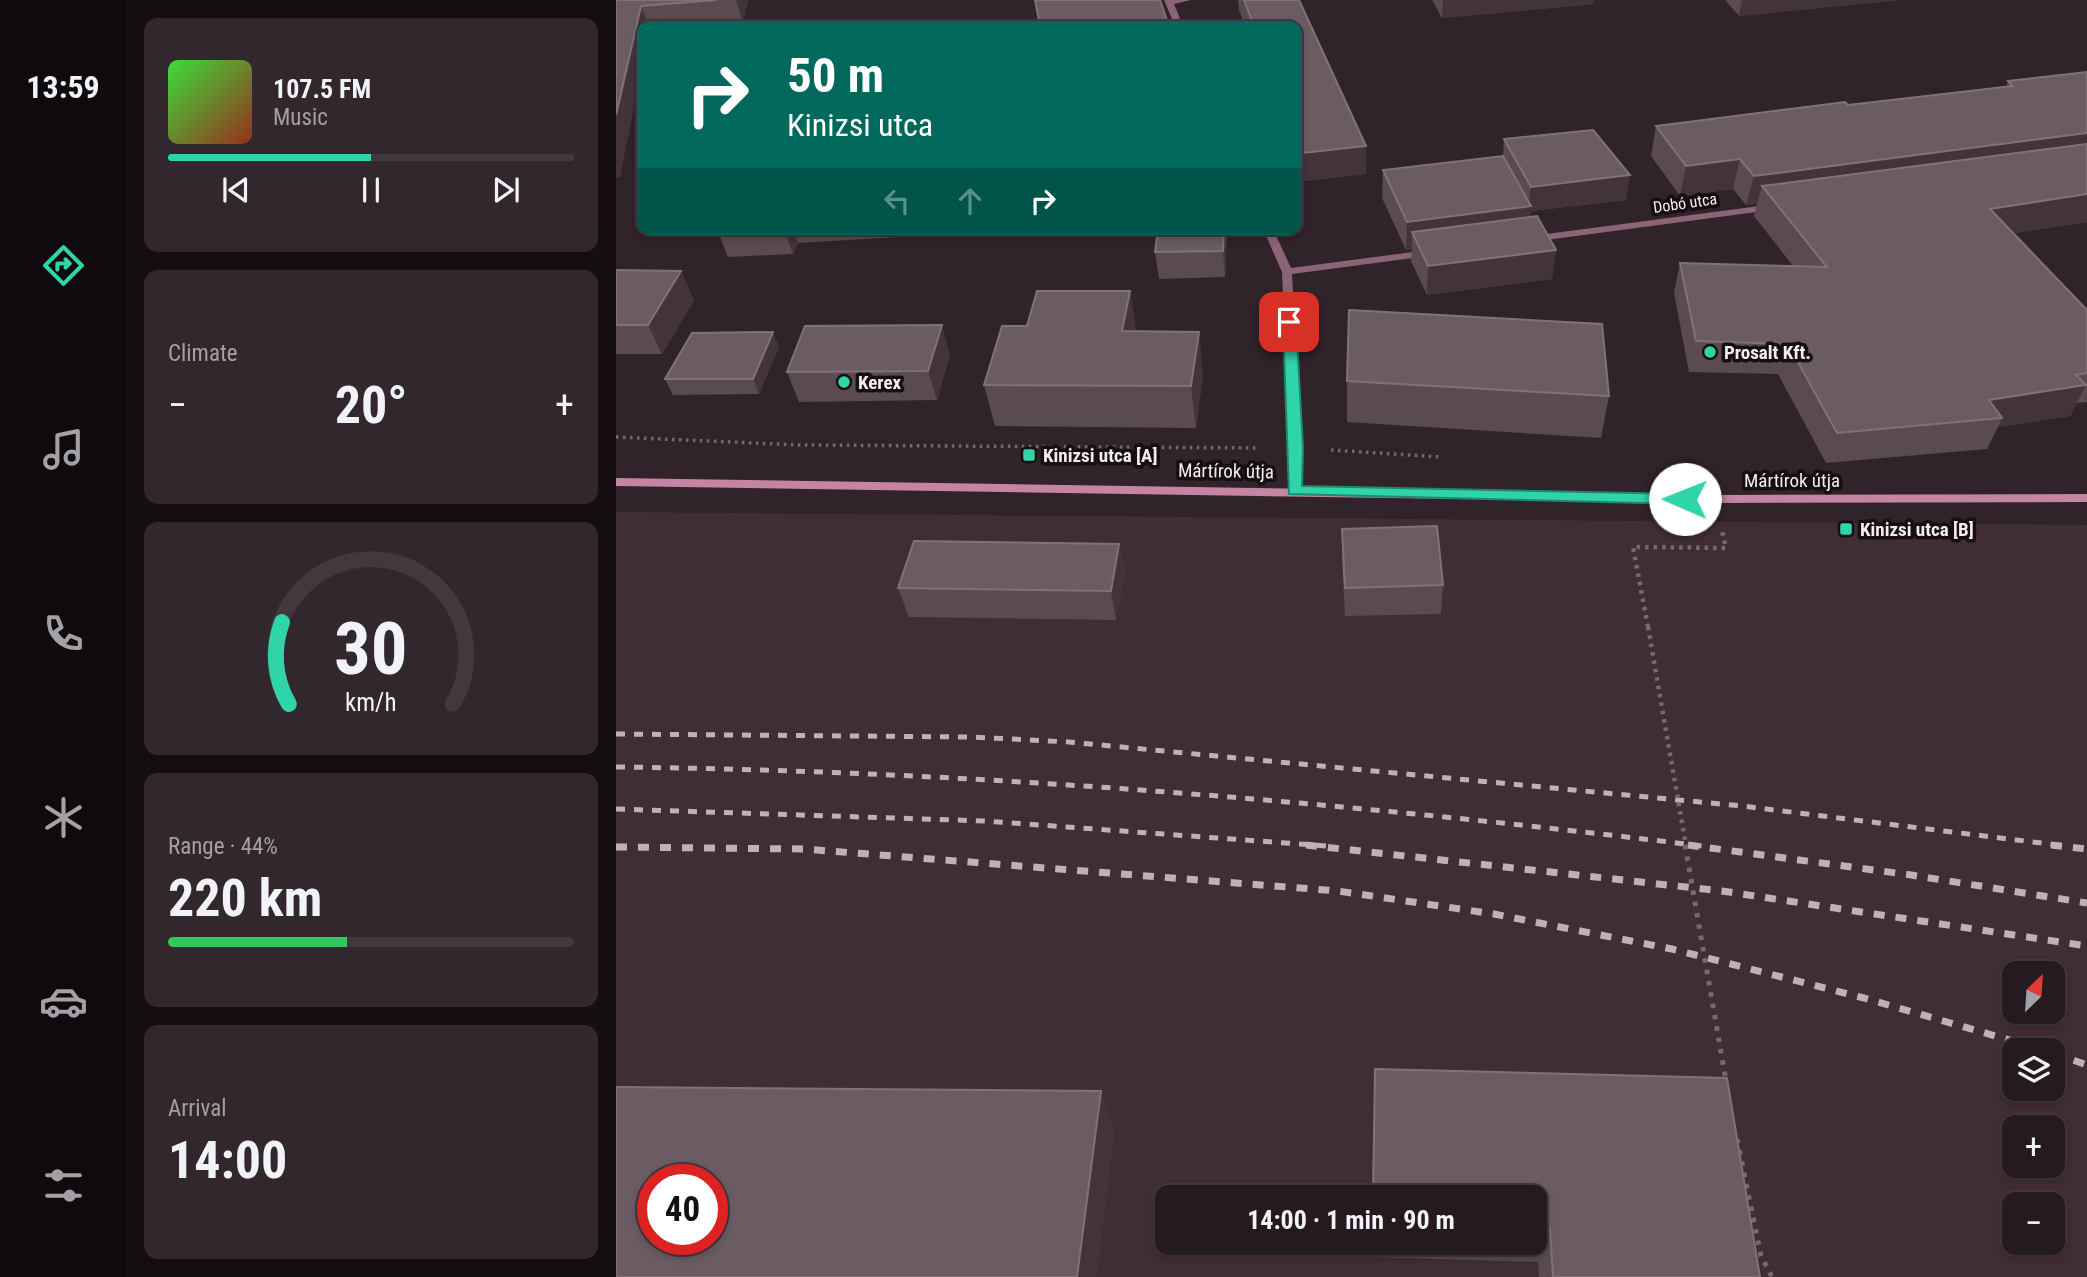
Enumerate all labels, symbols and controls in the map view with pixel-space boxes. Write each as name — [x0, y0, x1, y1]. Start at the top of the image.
text: 50 m — [787, 47, 884, 104]
icon: right — [672, 49, 763, 140]
text: 13:59 — [26, 68, 100, 106]
text: 107.5 FM — [273, 74, 371, 104]
text: Music — [273, 104, 328, 131]
text: Kinizsi utca — [787, 106, 933, 144]
icon: previous — [217, 171, 255, 209]
icon: pause — [352, 171, 390, 209]
icon: next — [487, 171, 525, 209]
icon: left — [878, 182, 916, 220]
icon: ahead — [951, 182, 989, 220]
icon: right — [1024, 182, 1062, 220]
street label: Dobó utca — [1652, 189, 1718, 217]
icon: directions — [39, 241, 88, 290]
pin — [1259, 292, 1319, 352]
icon: arrive — [1270, 303, 1308, 341]
text: Climate — [168, 340, 238, 367]
place label: Prosalt Kft. — [1724, 341, 1811, 364]
marker: Prosalt Kft. — [1702, 344, 1718, 360]
place label: Kerex — [858, 371, 902, 394]
marker: Kerex — [836, 374, 852, 390]
text: 20° — [335, 375, 407, 436]
text: − — [168, 383, 187, 427]
text: + — [555, 383, 574, 427]
icon: music — [39, 425, 88, 474]
place label: Kinizsi utca [A] — [1043, 444, 1157, 467]
marker: Kinizsi utca [A] — [1021, 447, 1037, 463]
street label: Mártírok útja — [1178, 459, 1274, 483]
position arrow — [1648, 462, 1722, 536]
street label: Mártírok útja — [1744, 469, 1840, 492]
place label: Kinizsi utca [B] — [1860, 518, 1974, 541]
marker: Kinizsi utca [B] — [1838, 521, 1854, 537]
text: 30 — [334, 607, 408, 693]
icon: phone — [39, 609, 88, 658]
text: km/h — [345, 688, 397, 717]
icon: climate — [39, 793, 88, 842]
text: Range · 44% — [168, 833, 278, 860]
text: 220 km — [168, 868, 322, 929]
north arrow — [2002, 961, 2065, 1024]
map controls — [2002, 961, 2065, 1255]
icon: car — [39, 977, 88, 1026]
button: layers — [2002, 1038, 2065, 1101]
text: Arrival — [168, 1095, 227, 1122]
button: + — [2002, 1115, 2065, 1178]
text: 14:00 — [168, 1130, 287, 1191]
icon: filters — [39, 1161, 88, 1210]
speed limit sign: 40 — [637, 1164, 728, 1255]
button: − — [2002, 1192, 2065, 1255]
text: 14:00 · 1 min · 90 m — [1247, 1205, 1455, 1235]

